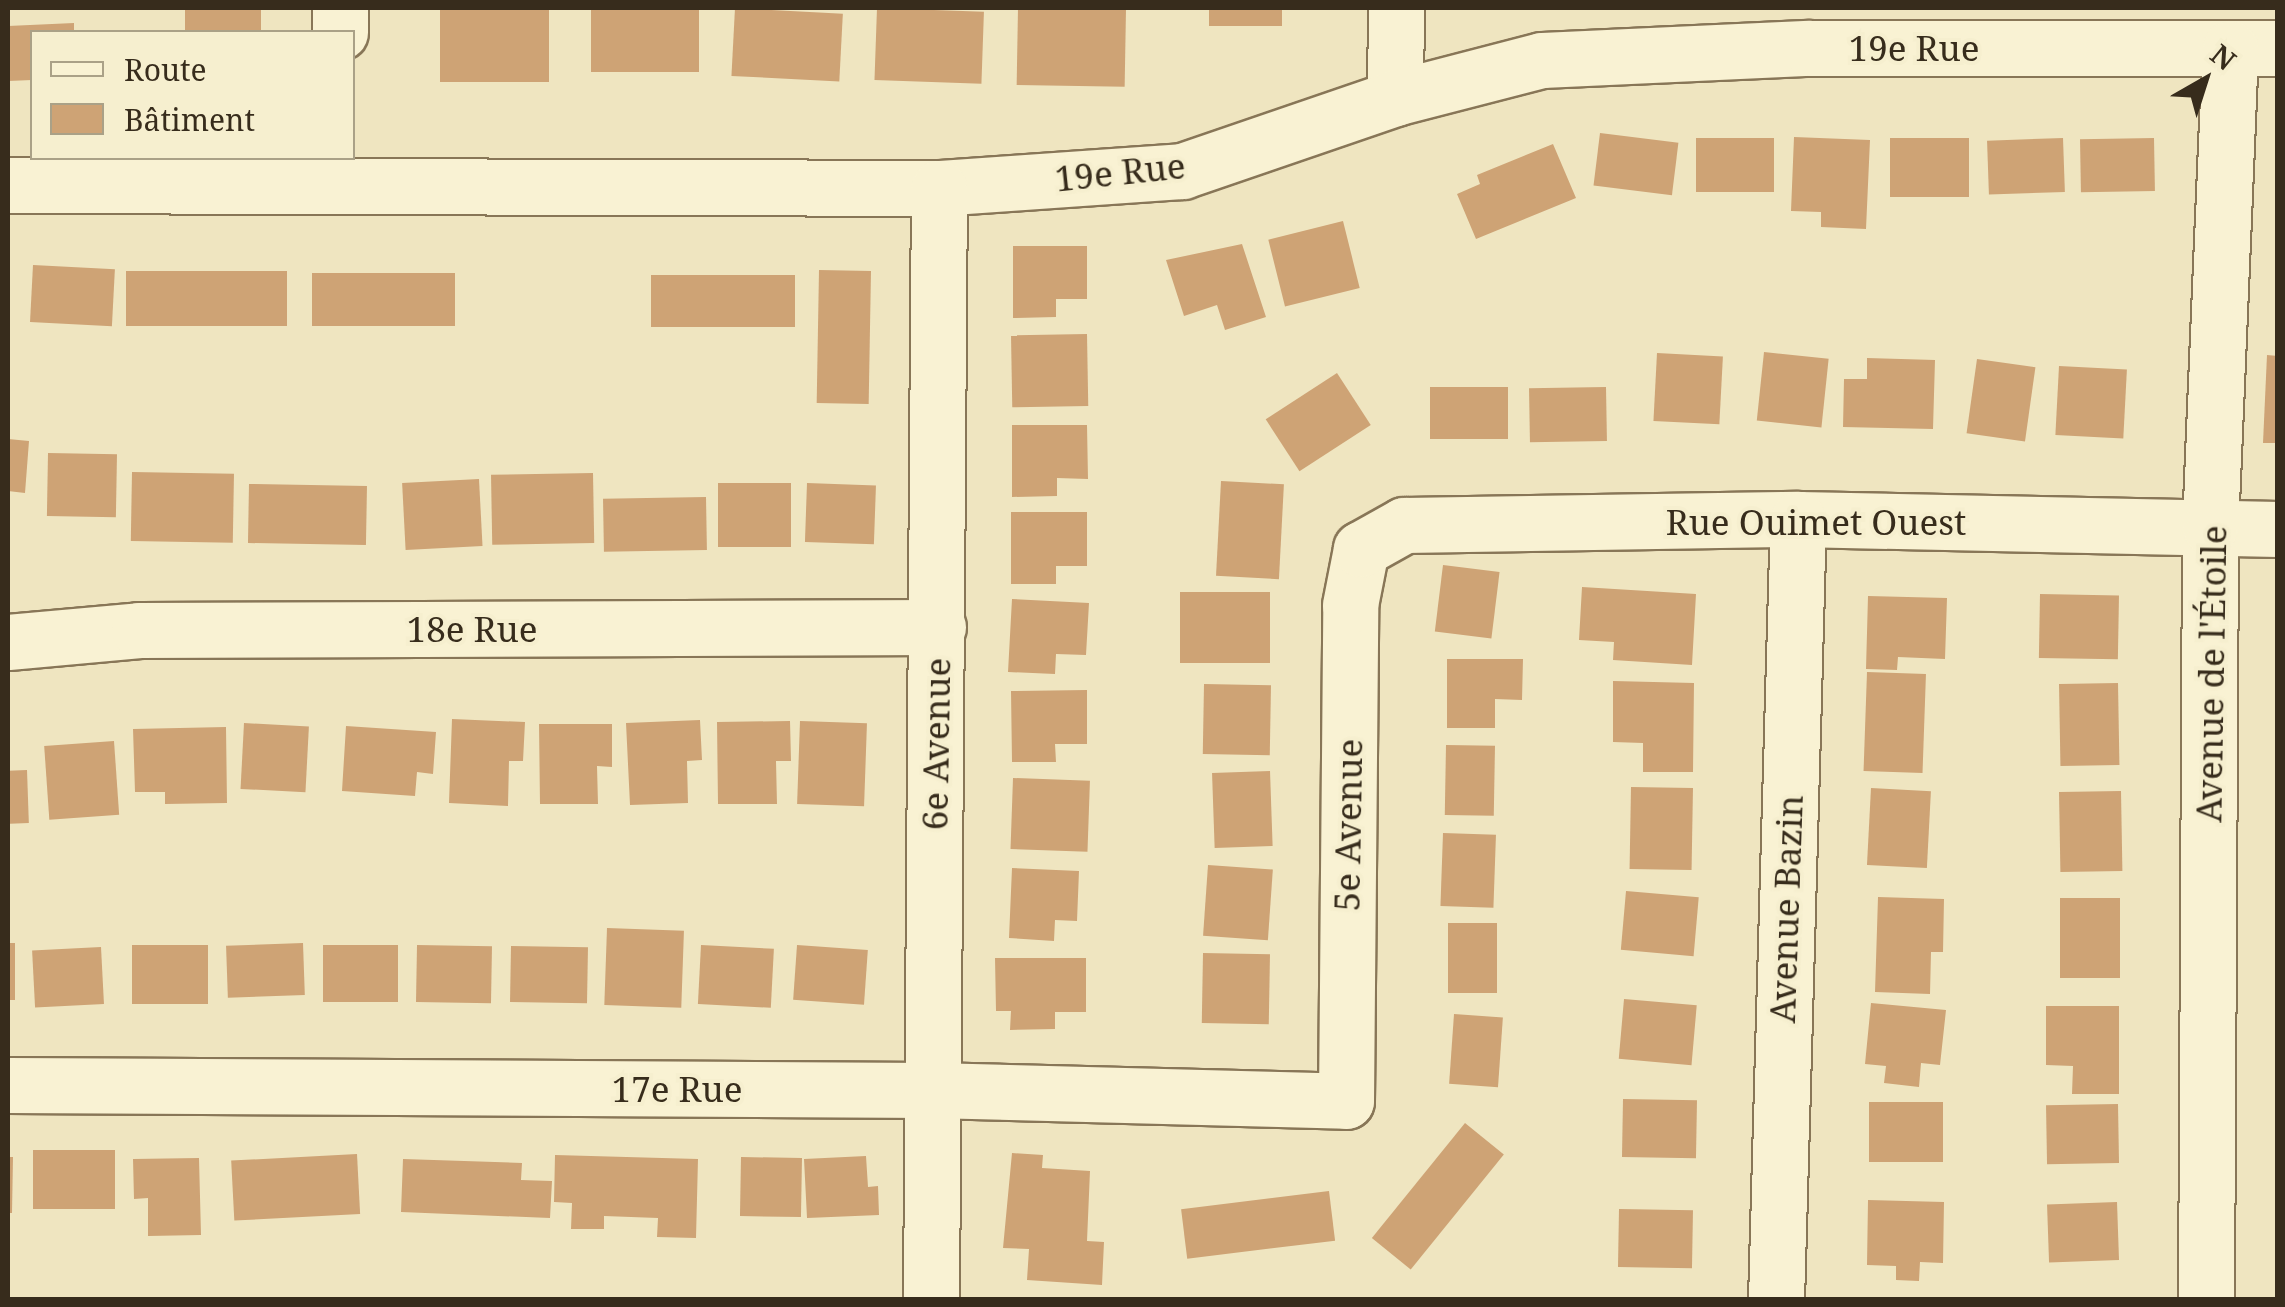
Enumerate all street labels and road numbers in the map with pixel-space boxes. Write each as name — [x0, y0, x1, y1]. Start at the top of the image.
street label: 19e Rue — [1849, 27, 1979, 69]
street label: 19e Rue — [1053, 144, 1187, 200]
street label: Rue Ouimet Ouest — [1666, 501, 1966, 543]
street label: Avenue de l'Étoile — [2187, 525, 2235, 823]
street label: 18e Rue — [407, 608, 537, 650]
street label: 6e Avenue — [913, 657, 959, 831]
street label: 5e Avenue — [1325, 738, 1371, 912]
street label: Avenue Bazin — [1761, 794, 1811, 1024]
street label: 17e Rue — [612, 1068, 742, 1110]

